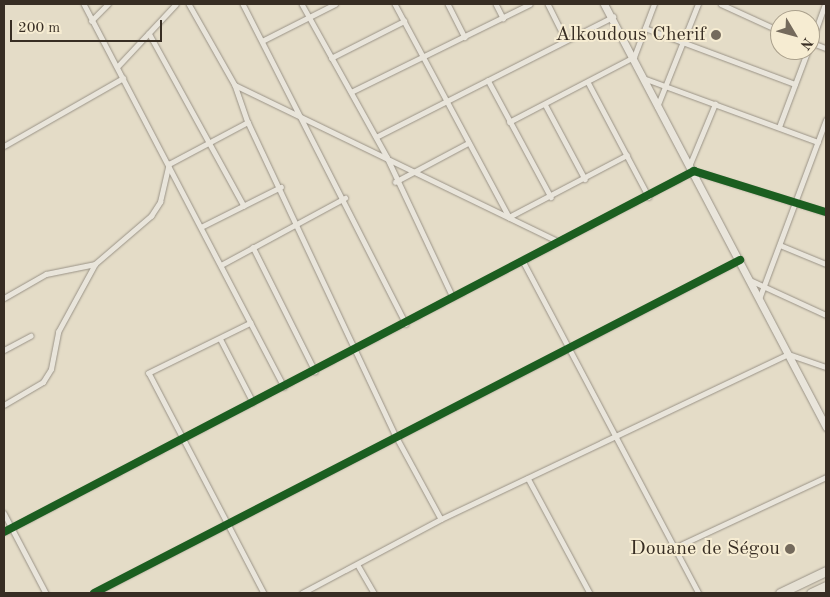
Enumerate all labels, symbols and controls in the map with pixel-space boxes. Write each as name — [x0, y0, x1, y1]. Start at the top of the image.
scale bar — [12, 10, 165, 42]
north arrow — [770, 10, 820, 60]
text: 200 m — [18, 21, 60, 36]
place label: Alkoudous Cherif — [555, 23, 706, 47]
marker: Alkoudous Cherif — [710, 29, 722, 41]
text: N — [797, 35, 815, 52]
place label: Douane de Ségou — [630, 537, 780, 561]
marker: Douane de Ségou — [784, 543, 796, 555]

